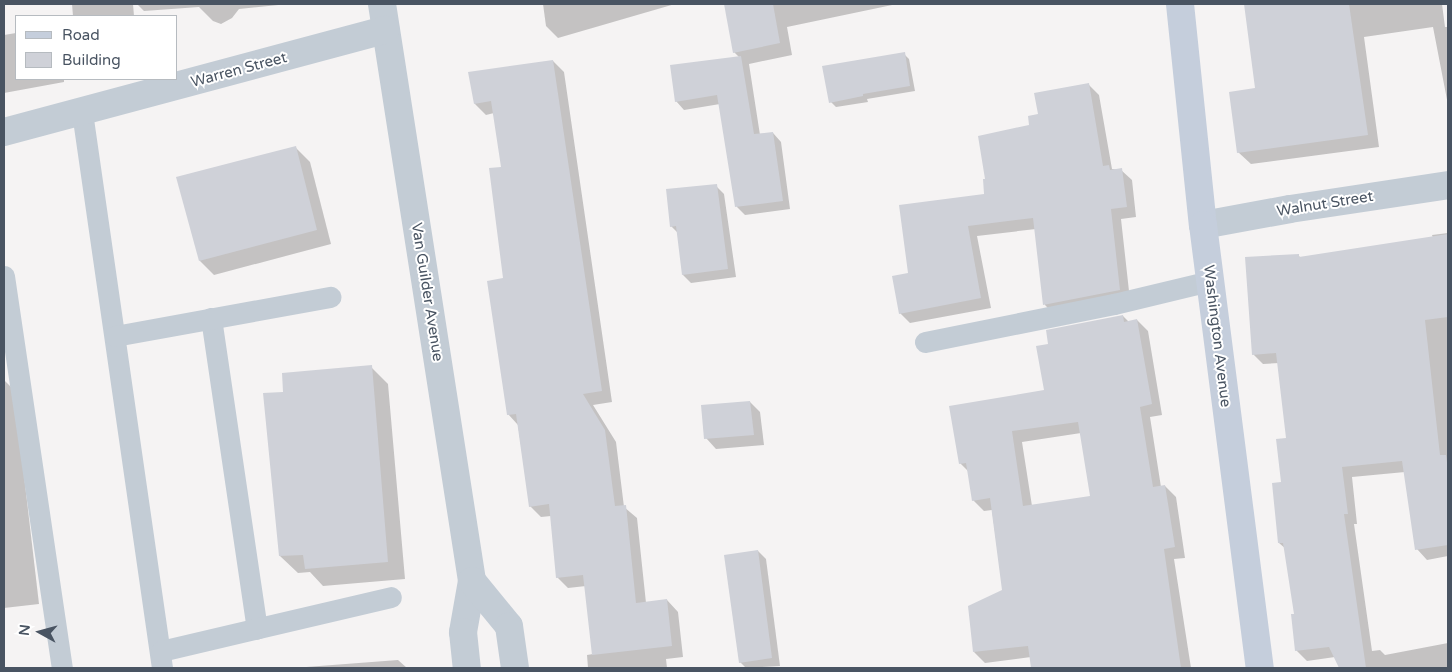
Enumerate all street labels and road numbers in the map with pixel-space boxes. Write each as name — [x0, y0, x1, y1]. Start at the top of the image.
street label: Warren Street — [189, 49, 289, 91]
street label: Walnut Street — [1275, 187, 1375, 221]
street label: Van Guilder Avenue — [407, 221, 447, 363]
street label: Washington Avenue — [1199, 264, 1235, 408]

